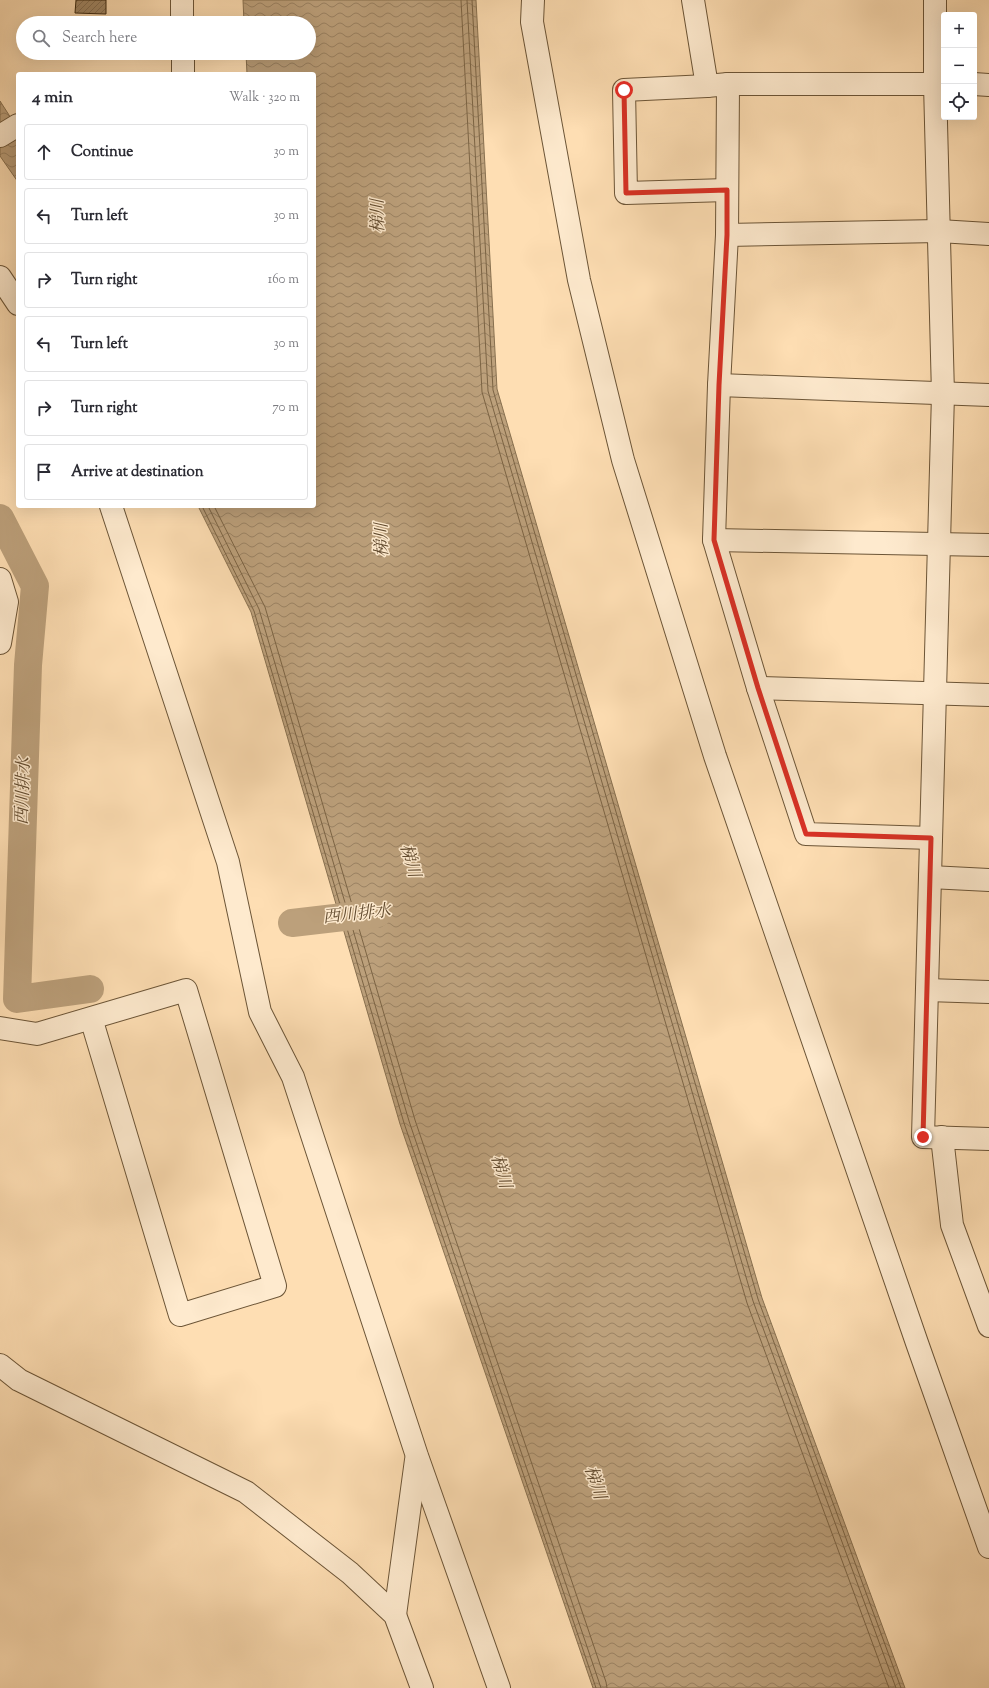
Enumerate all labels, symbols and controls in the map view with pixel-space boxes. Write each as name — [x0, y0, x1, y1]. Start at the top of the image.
map controls — [941, 12, 977, 120]
button: + — [941, 12, 977, 48]
search box — [16, 16, 316, 60]
icon: search — [30, 27, 52, 49]
text: Search here — [62, 28, 137, 49]
button: − — [941, 48, 977, 84]
route start — [615, 81, 633, 99]
button: locate — [941, 84, 977, 120]
text: 4 min — [32, 86, 73, 110]
text: Walk · 320 m — [229, 89, 300, 107]
icon: ahead — [33, 141, 55, 163]
text: Continue — [71, 142, 133, 163]
text: 30 m — [273, 143, 299, 161]
water label: 梯川 — [367, 197, 391, 233]
icon: left — [33, 205, 55, 227]
text: Turn left — [71, 206, 128, 227]
text: 30 m — [273, 207, 299, 225]
icon: right — [33, 269, 55, 291]
text: Turn right — [71, 270, 137, 291]
text: 160 m — [268, 271, 299, 289]
icon: left — [33, 333, 55, 355]
text: Turn left — [71, 334, 128, 355]
text: 30 m — [273, 335, 299, 353]
icon: right — [33, 397, 55, 419]
text: Turn right — [71, 398, 137, 419]
text: 70 m — [272, 399, 299, 417]
icon: arrive — [33, 461, 55, 483]
text: Arrive at destination — [71, 462, 204, 483]
water label: 梯川 — [371, 521, 395, 557]
water label: 西川排水 — [11, 755, 37, 825]
water label: 梯川 — [393, 841, 426, 883]
water label: 西川排水 — [322, 899, 394, 930]
route end — [914, 1128, 932, 1146]
water label: 梯川 — [484, 1152, 517, 1194]
water label: 梯川 — [577, 1463, 611, 1505]

